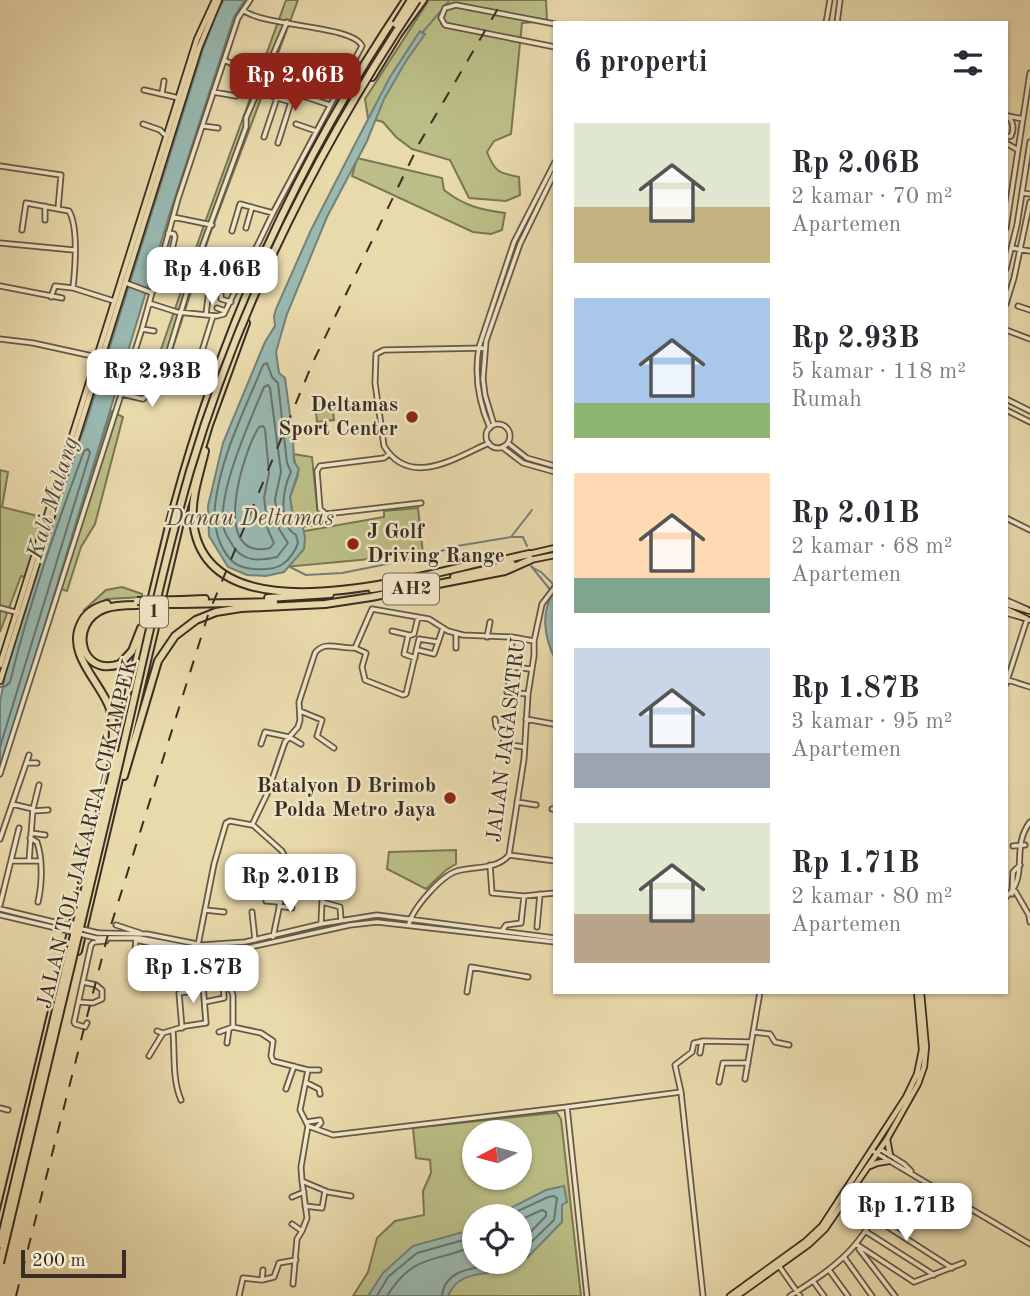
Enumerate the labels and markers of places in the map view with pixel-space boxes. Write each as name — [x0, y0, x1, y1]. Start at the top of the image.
pin: Rp 2.06B — [223, 54, 367, 113]
pin: Rp 4.06B — [140, 247, 284, 307]
pin: Rp 2.93B — [80, 350, 224, 409]
place label: Deltamas Sport Center — [278, 395, 398, 440]
marker: Deltamas Sport Center — [404, 409, 420, 425]
place label: J Golf Driving Range — [367, 522, 505, 567]
marker: J Golf Driving Range — [345, 536, 361, 552]
place label: Batalyon D Brimob Polda Metro Jaya — [256, 776, 436, 821]
marker: Batalyon D Brimob Polda Metro Jaya — [442, 790, 458, 806]
pin: Rp 2.01B — [218, 855, 362, 914]
pin: Rp 1.87B — [121, 946, 265, 1005]
pin: Rp 1.71B — [834, 1184, 978, 1243]

